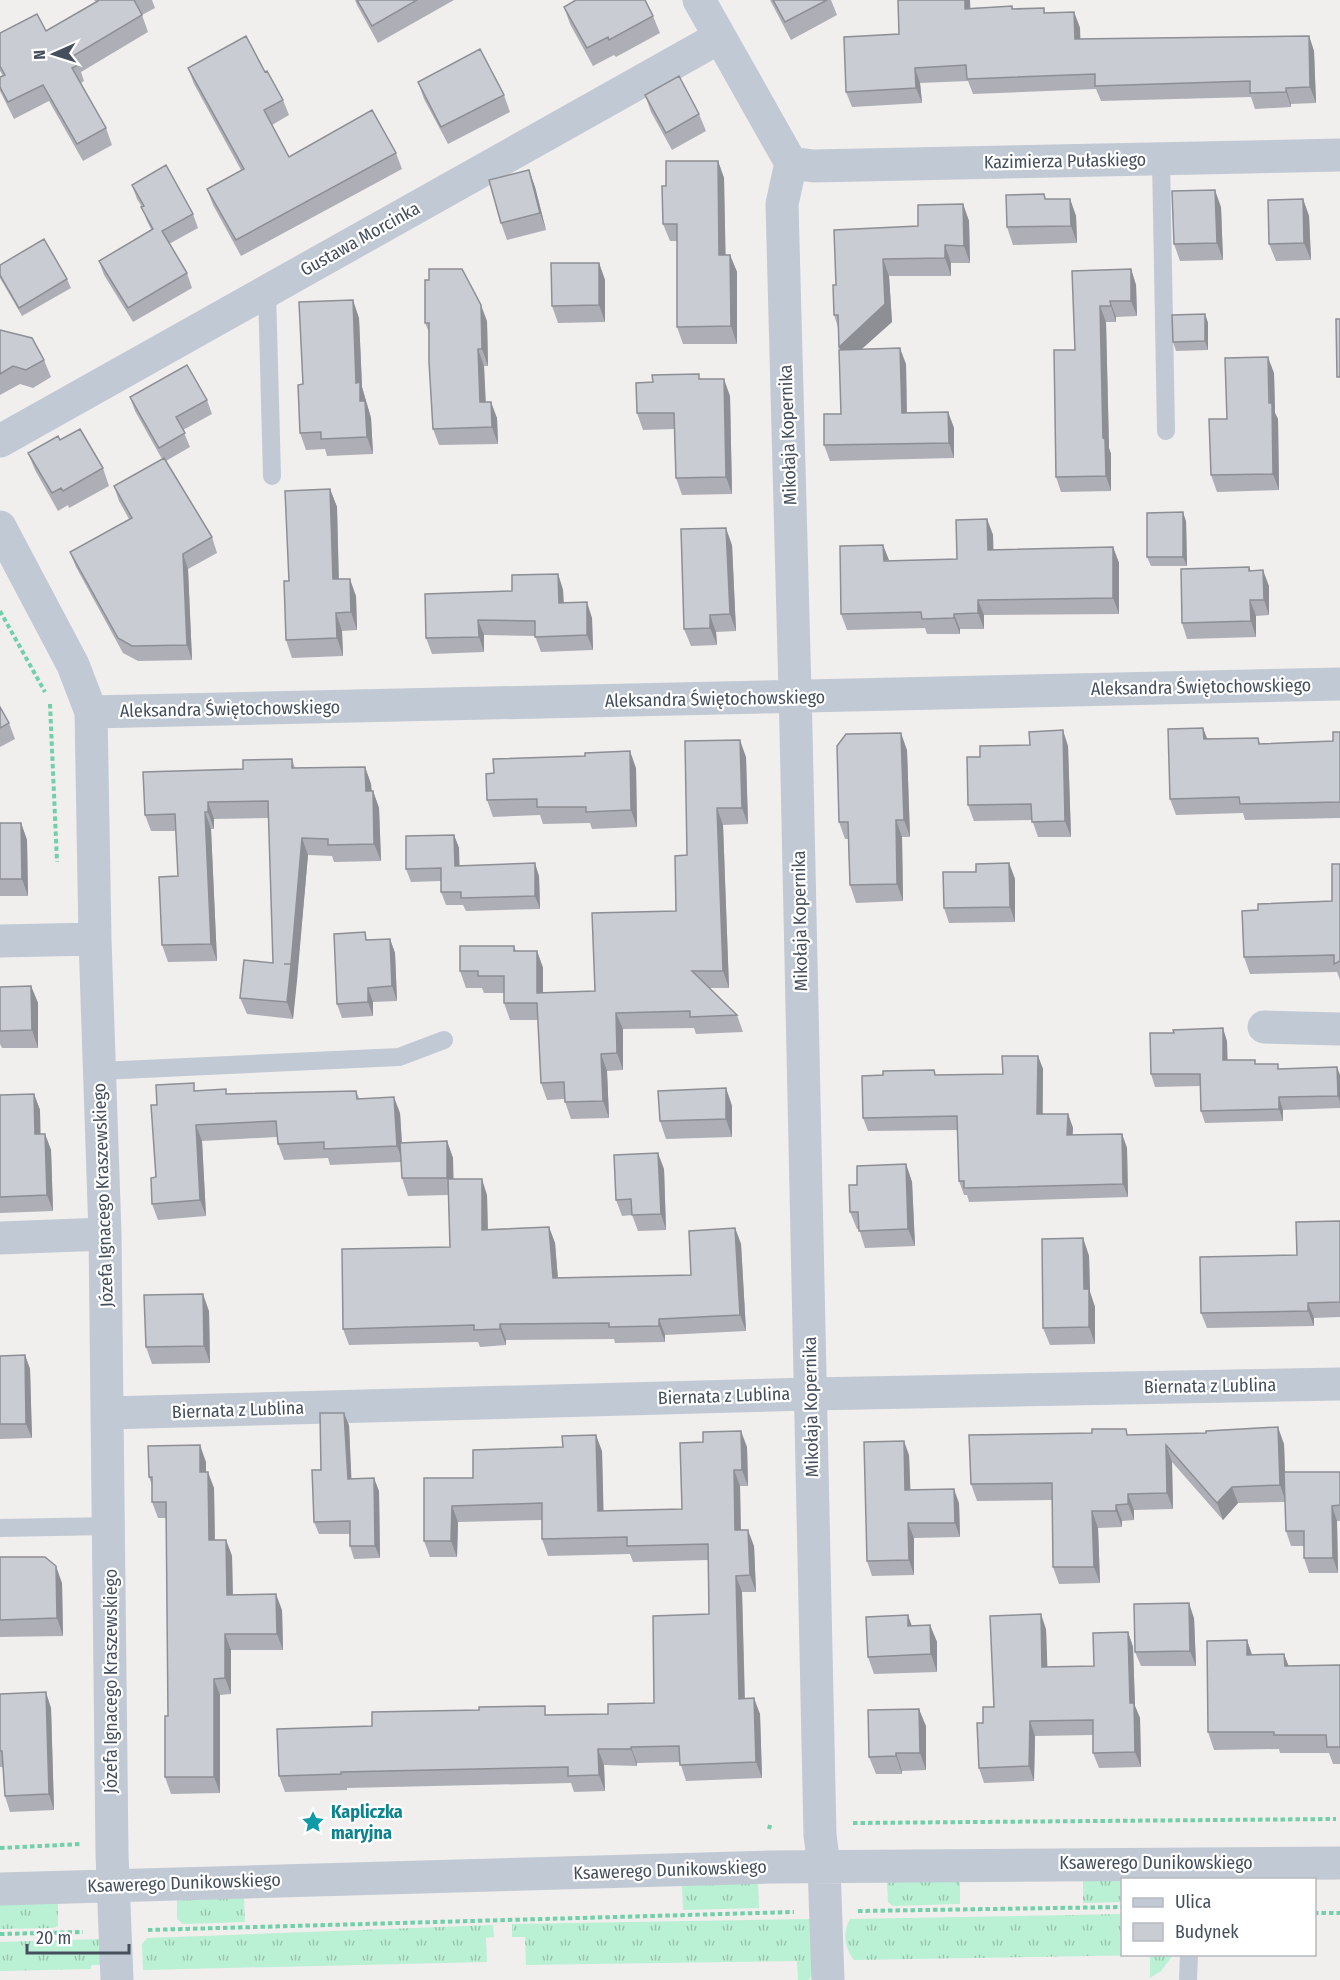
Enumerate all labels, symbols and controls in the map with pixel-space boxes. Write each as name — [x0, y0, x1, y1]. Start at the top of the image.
north arrow — [24, 24, 84, 84]
text: N — [30, 49, 49, 60]
street label: Kazimierza Pułaskiego — [984, 149, 1146, 173]
street label: Gustawa Morcinka — [296, 197, 424, 281]
street label: Mikołaja Kopernika — [775, 364, 801, 506]
street label: Aleksandra Świętochowskiego — [1091, 674, 1311, 700]
street label: Aleksandra Świętochowskiego — [605, 686, 825, 712]
street label: Aleksandra Świętochowskiego — [120, 696, 340, 722]
street label: Mikołaja Kopernika — [788, 850, 812, 992]
street label: Józefa Ignacego Kraszewskiego — [88, 1083, 118, 1307]
street label: Mikołaja Kopernika — [799, 1336, 823, 1478]
street label: Biernata z Lublina — [1144, 1374, 1277, 1398]
street label: Biernata z Lublina — [658, 1383, 791, 1409]
street label: Biernata z Lublina — [172, 1397, 305, 1423]
street label: Józefa Ignacego Kraszewskiego — [100, 1569, 122, 1793]
place label: Kapliczka maryjna — [331, 1801, 403, 1844]
place icon: Kapliczka maryjna — [300, 1809, 326, 1835]
street label: Ksawerego Dunikowskiego — [1059, 1852, 1253, 1874]
street label: Ksawerego Dunikowskiego — [573, 1856, 767, 1884]
street label: Ksawerego Dunikowskiego — [87, 1869, 281, 1897]
legend — [1121, 1878, 1316, 1956]
text: Ulica — [1175, 1891, 1211, 1913]
scale bar — [27, 1917, 129, 1955]
text: Budynek — [1175, 1921, 1239, 1943]
text: 20 m — [36, 1927, 71, 1949]

